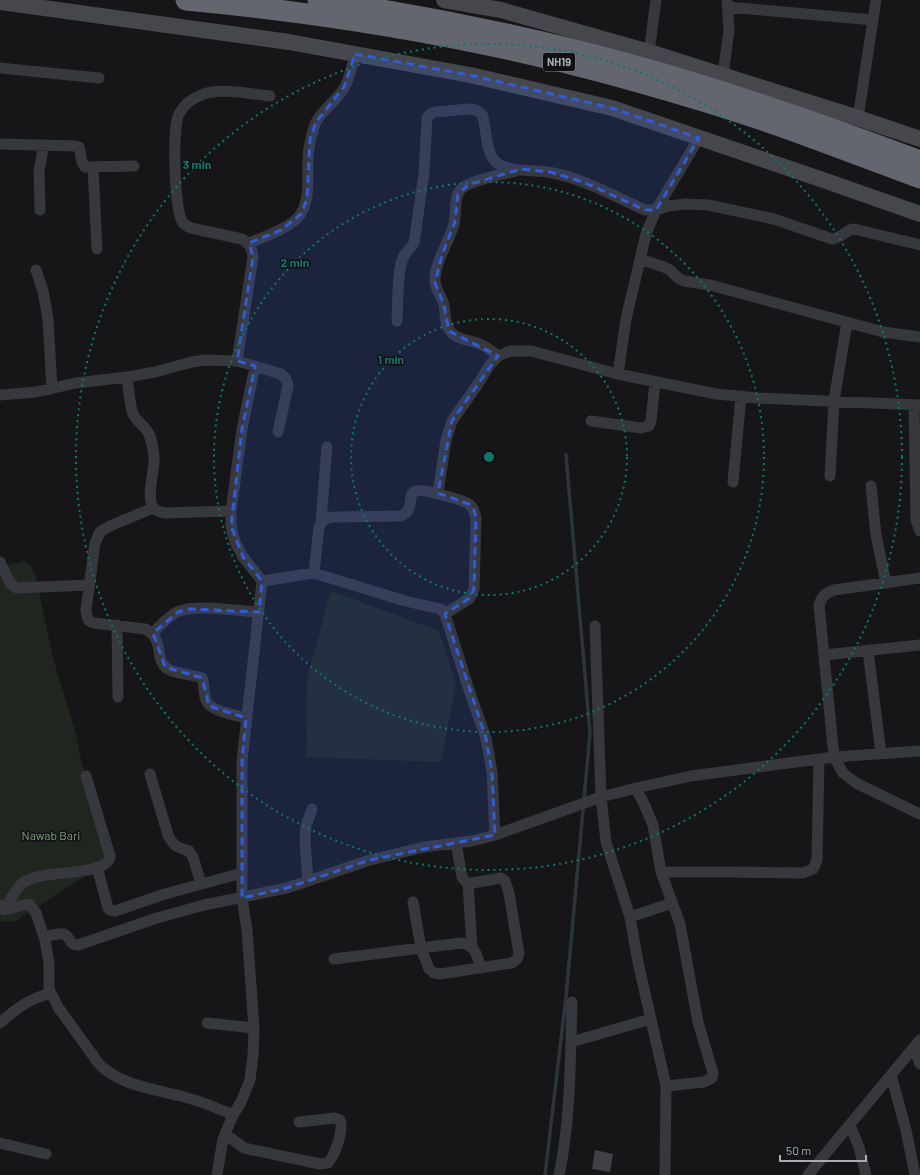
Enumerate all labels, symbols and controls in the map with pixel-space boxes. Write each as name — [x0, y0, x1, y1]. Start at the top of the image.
road number: NH19 — [543, 53, 575, 71]
text: 3 min — [183, 157, 211, 171]
text: 2 min — [281, 255, 309, 269]
text: 1 min — [378, 352, 404, 366]
centre of rings — [482, 450, 496, 464]
park label: Nawab Bari — [22, 828, 80, 842]
scale bar — [780, 1137, 866, 1163]
text: 50 m — [786, 1143, 811, 1157]

